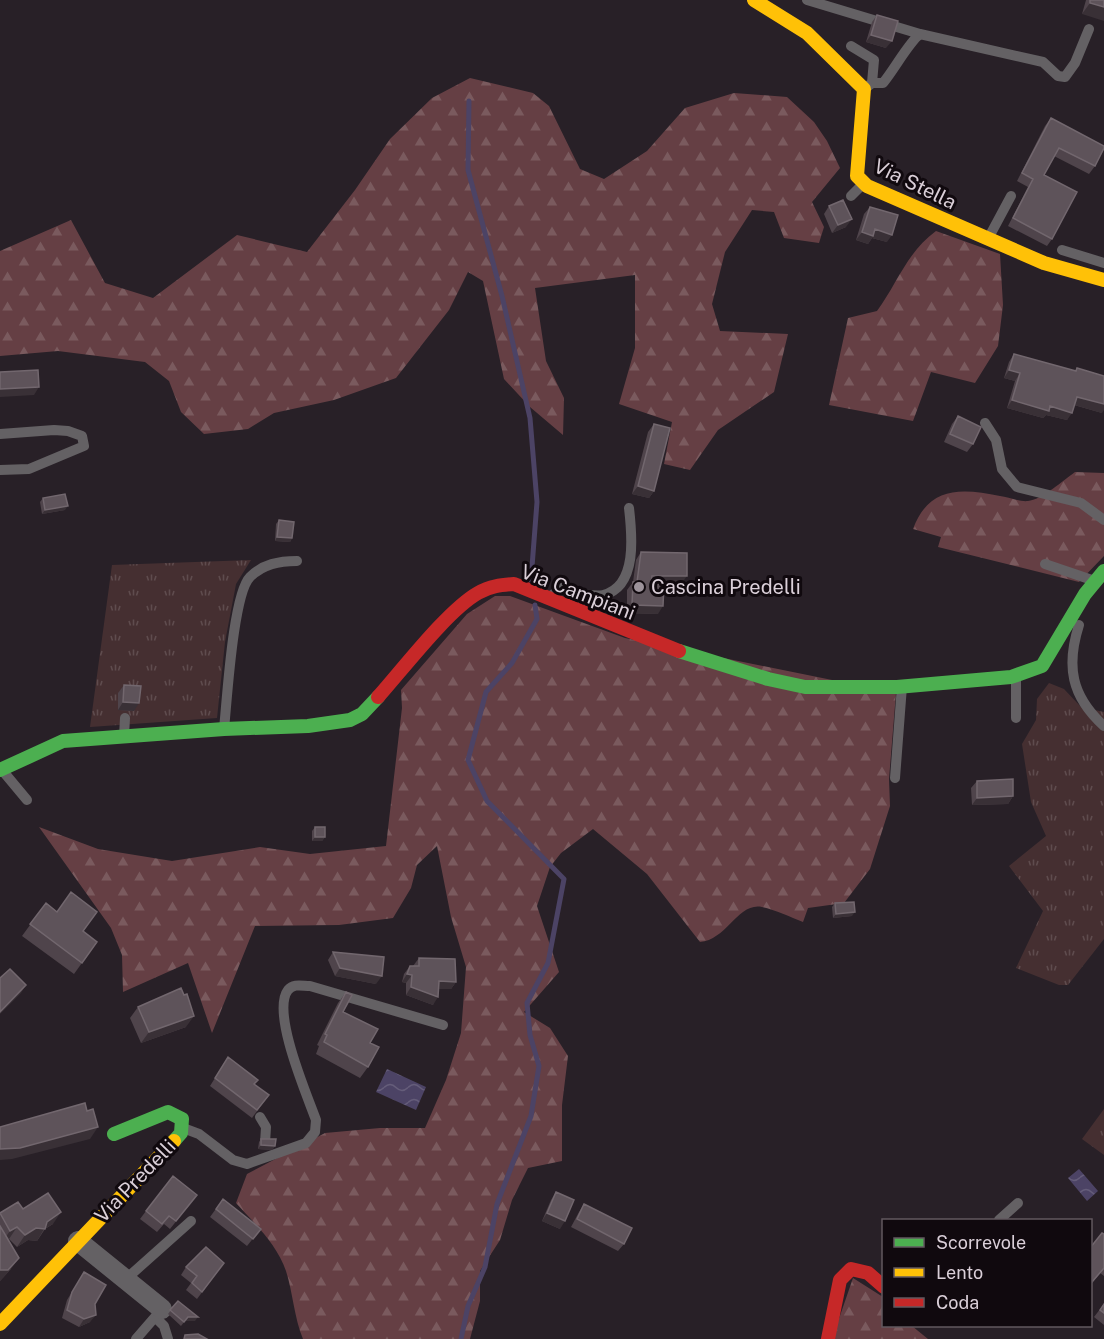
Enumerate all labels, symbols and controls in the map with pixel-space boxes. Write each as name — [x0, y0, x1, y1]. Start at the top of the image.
street label: Via Stella — [870, 154, 960, 214]
street label: Via Campiani — [517, 559, 639, 625]
place label: Cascina Predelli — [651, 575, 801, 599]
marker: Cascina Predelli — [632, 580, 646, 594]
street label: Via Predelli — [90, 1135, 180, 1227]
legend — [882, 1219, 1092, 1327]
text: Scorrevole — [936, 1232, 1026, 1253]
text: Lento — [936, 1262, 983, 1283]
text: Coda — [936, 1292, 979, 1313]

